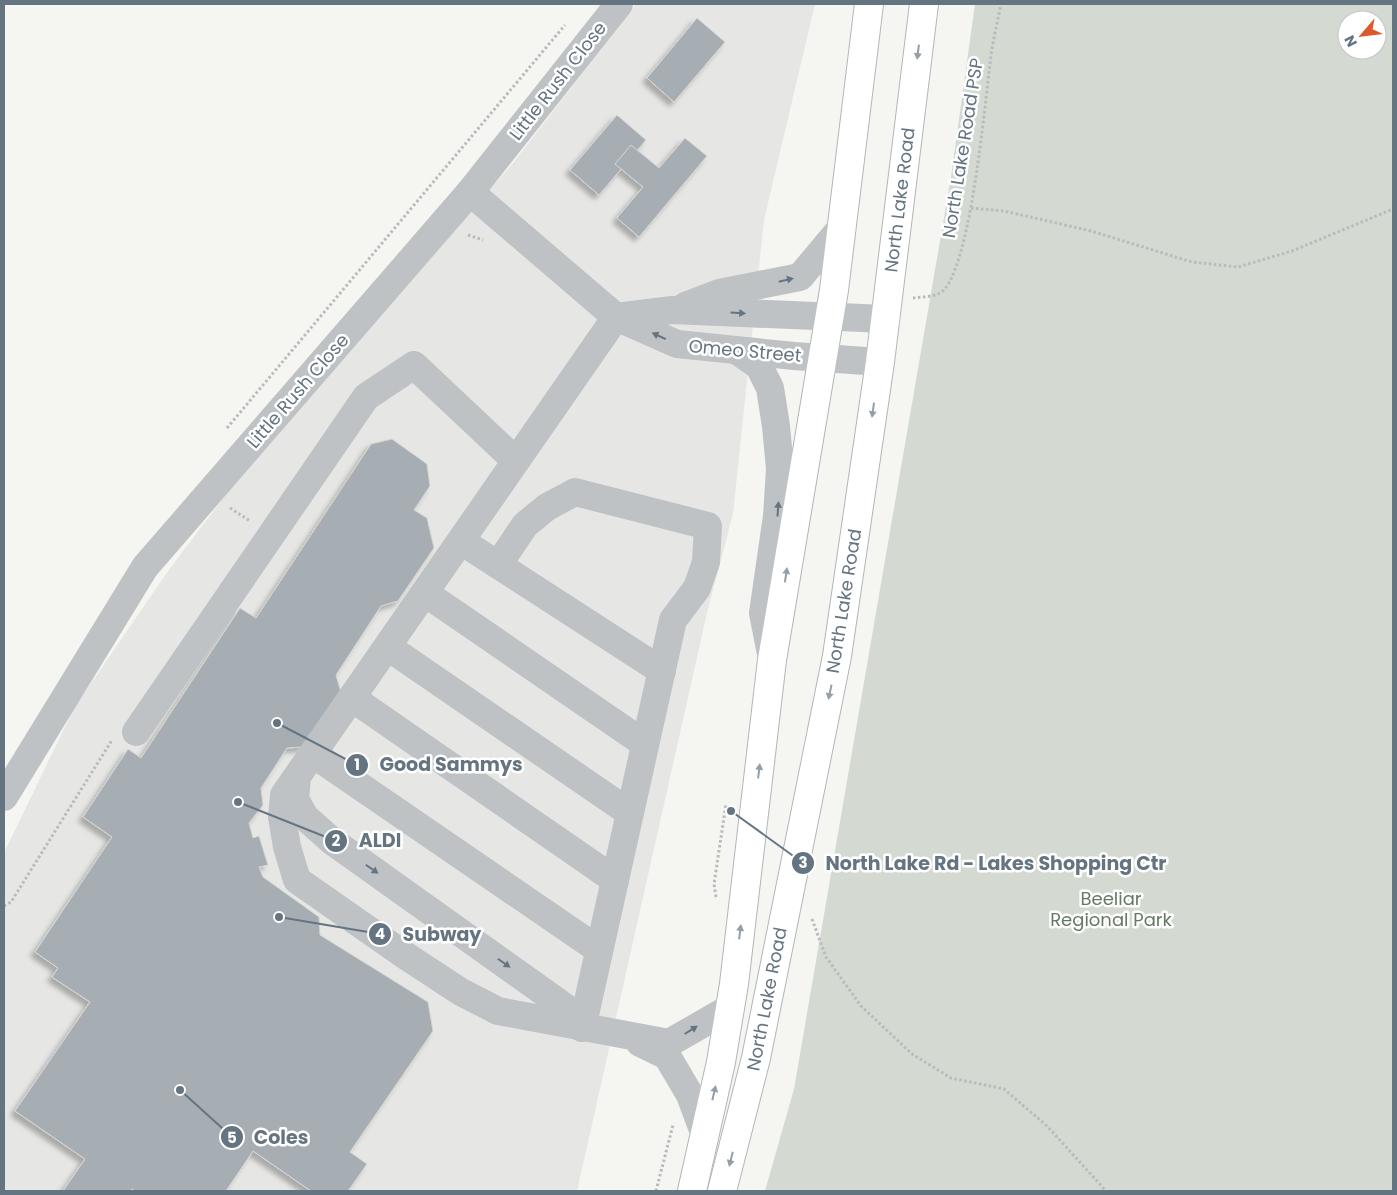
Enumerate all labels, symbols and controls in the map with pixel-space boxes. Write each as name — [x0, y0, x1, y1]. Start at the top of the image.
north arrow — [1337, 10, 1387, 60]
street label: Little Rush Close — [503, 16, 612, 145]
text: N — [1339, 32, 1362, 50]
one-way arrow — [914, 44, 922, 60]
street label: North Lake Road PSP — [936, 56, 989, 240]
street label: North Lake Road — [878, 126, 921, 274]
one-way arrow — [779, 276, 794, 284]
one-way arrow — [730, 310, 746, 318]
street label: Little Rush Close — [241, 328, 354, 453]
one-way arrow — [652, 332, 666, 340]
street label: Omeo Street — [688, 333, 802, 368]
one-way arrow — [869, 402, 877, 418]
one-way arrow — [774, 501, 782, 517]
street label: North Lake Road — [820, 527, 867, 675]
one-way arrow — [783, 567, 791, 583]
one-way arrow — [826, 684, 834, 699]
callout: Good Sammys — [345, 748, 533, 782]
text: Good Sammys — [379, 751, 523, 778]
text: 1 — [354, 754, 360, 775]
one-way arrow — [755, 763, 763, 779]
callout: ALDI — [324, 824, 411, 858]
text: ALDI — [359, 827, 401, 854]
text: 2 — [332, 830, 341, 851]
callout: North Lake Rd - Lakes Shopping Ctr — [791, 846, 1177, 880]
text: North Lake Rd - Lakes Shopping Ctr — [826, 850, 1166, 877]
text: 3 — [798, 852, 808, 873]
one-way arrow — [365, 864, 379, 874]
park label: Beeliar Regional Park — [1050, 886, 1173, 932]
callout: Subway — [367, 917, 491, 951]
text: Subway — [403, 921, 482, 948]
text: 4 — [375, 923, 385, 944]
one-way arrow — [736, 924, 744, 940]
street label: North Lake Road — [740, 925, 793, 1073]
one-way arrow — [497, 958, 511, 968]
one-way arrow — [685, 1025, 698, 1034]
one-way arrow — [710, 1085, 718, 1100]
callout: Coles — [219, 1120, 319, 1154]
text: Coles — [254, 1124, 308, 1151]
text: 5 — [227, 1127, 237, 1148]
one-way arrow — [727, 1151, 735, 1166]

